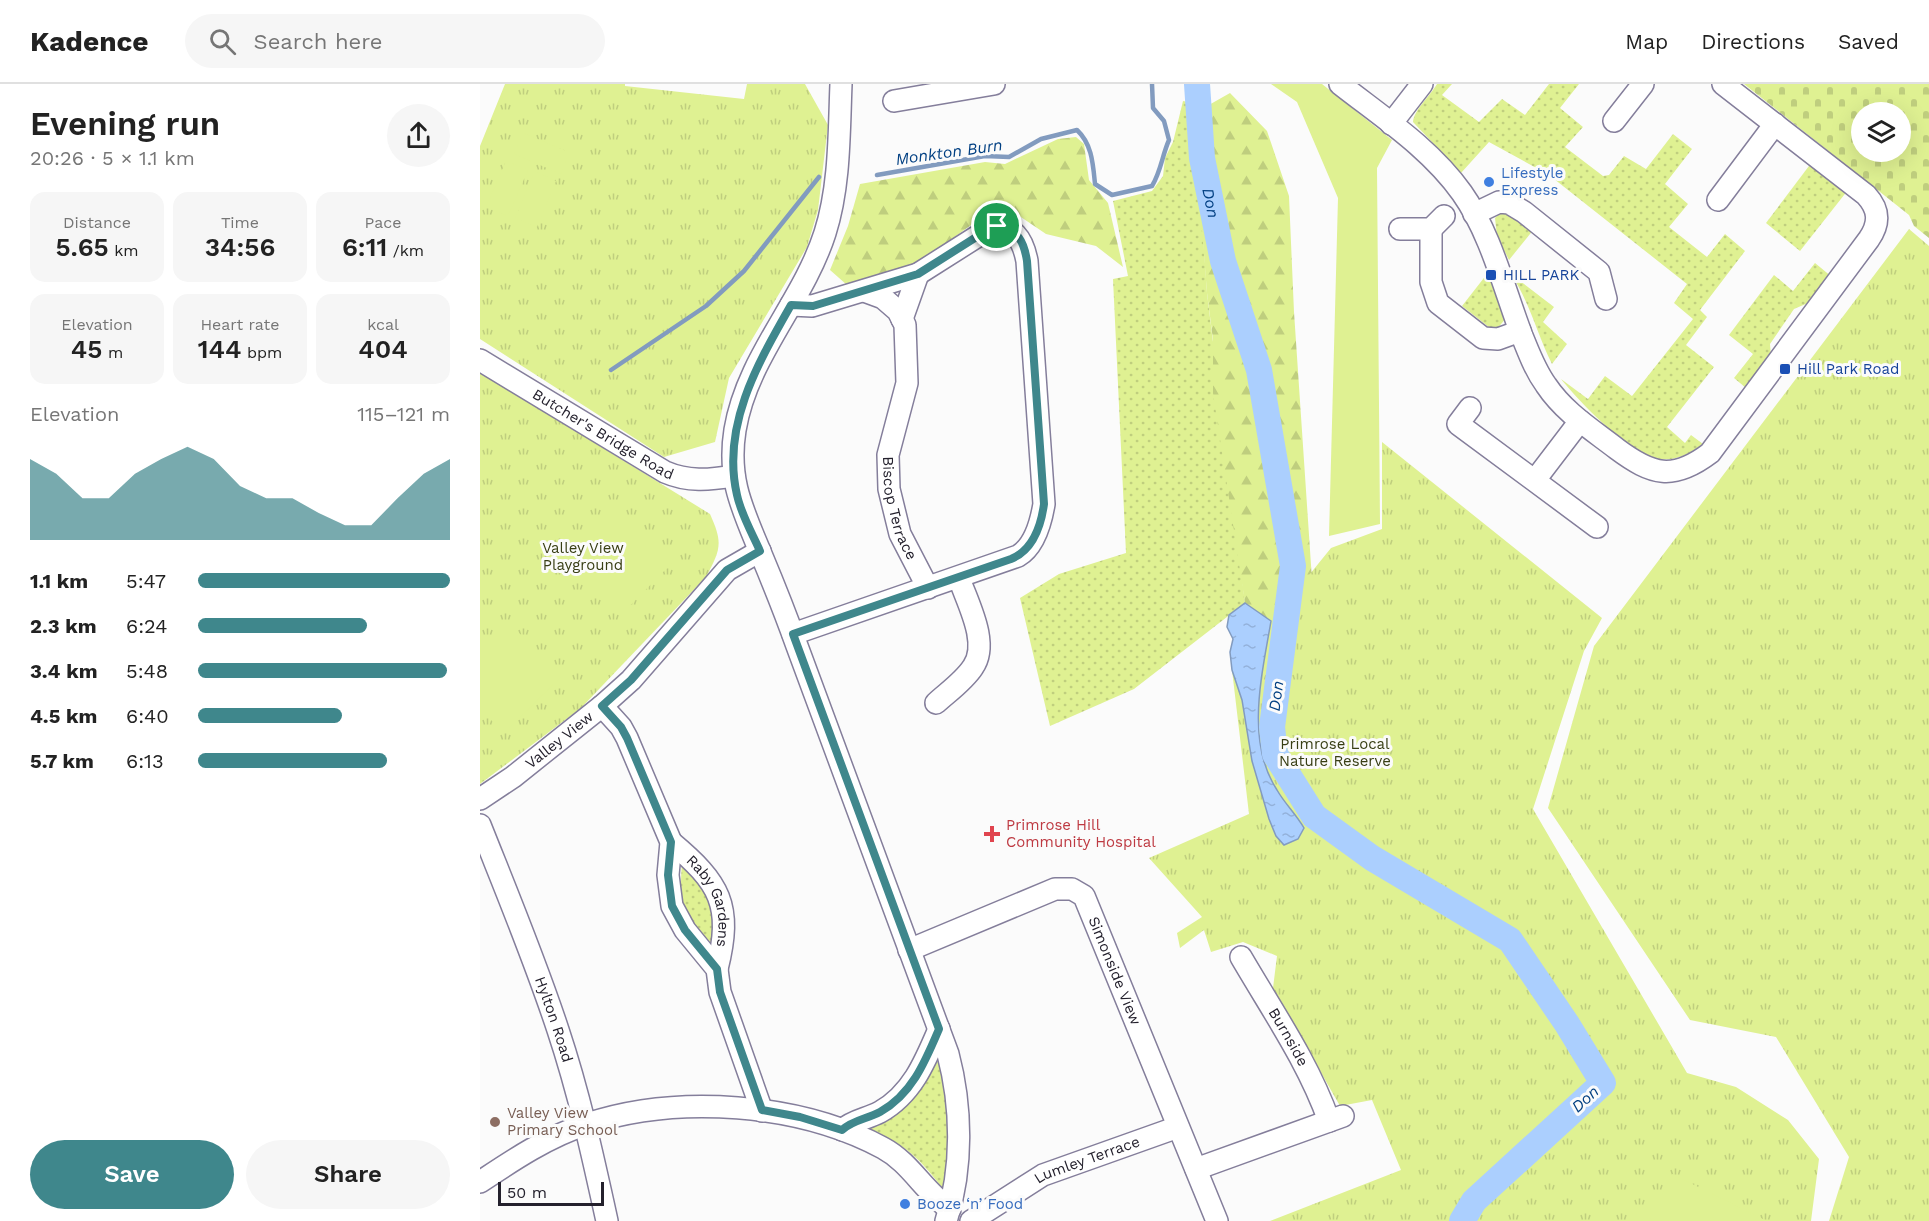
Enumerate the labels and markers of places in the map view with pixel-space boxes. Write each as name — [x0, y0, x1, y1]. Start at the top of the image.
place label: Lifestyle Express — [1501, 164, 1563, 199]
marker: Lifestyle Express — [1482, 175, 1496, 189]
pin — [971, 200, 1022, 251]
place label: HILL PARK — [1503, 266, 1579, 284]
marker: HILL PARK — [1484, 268, 1498, 282]
place label: Hill Park Road — [1797, 360, 1899, 378]
marker: Hill Park Road — [1778, 362, 1792, 376]
place label: Primrose Hill Community Hospital — [1006, 816, 1156, 851]
marker: Primrose Hill Community Hospital — [983, 825, 1001, 843]
place label: Valley View Primary School — [507, 1104, 618, 1139]
marker: Valley View Primary School — [488, 1115, 502, 1129]
place label: Booze ‘n’ Food — [917, 1195, 1023, 1213]
marker: Booze ‘n’ Food — [898, 1197, 912, 1211]

